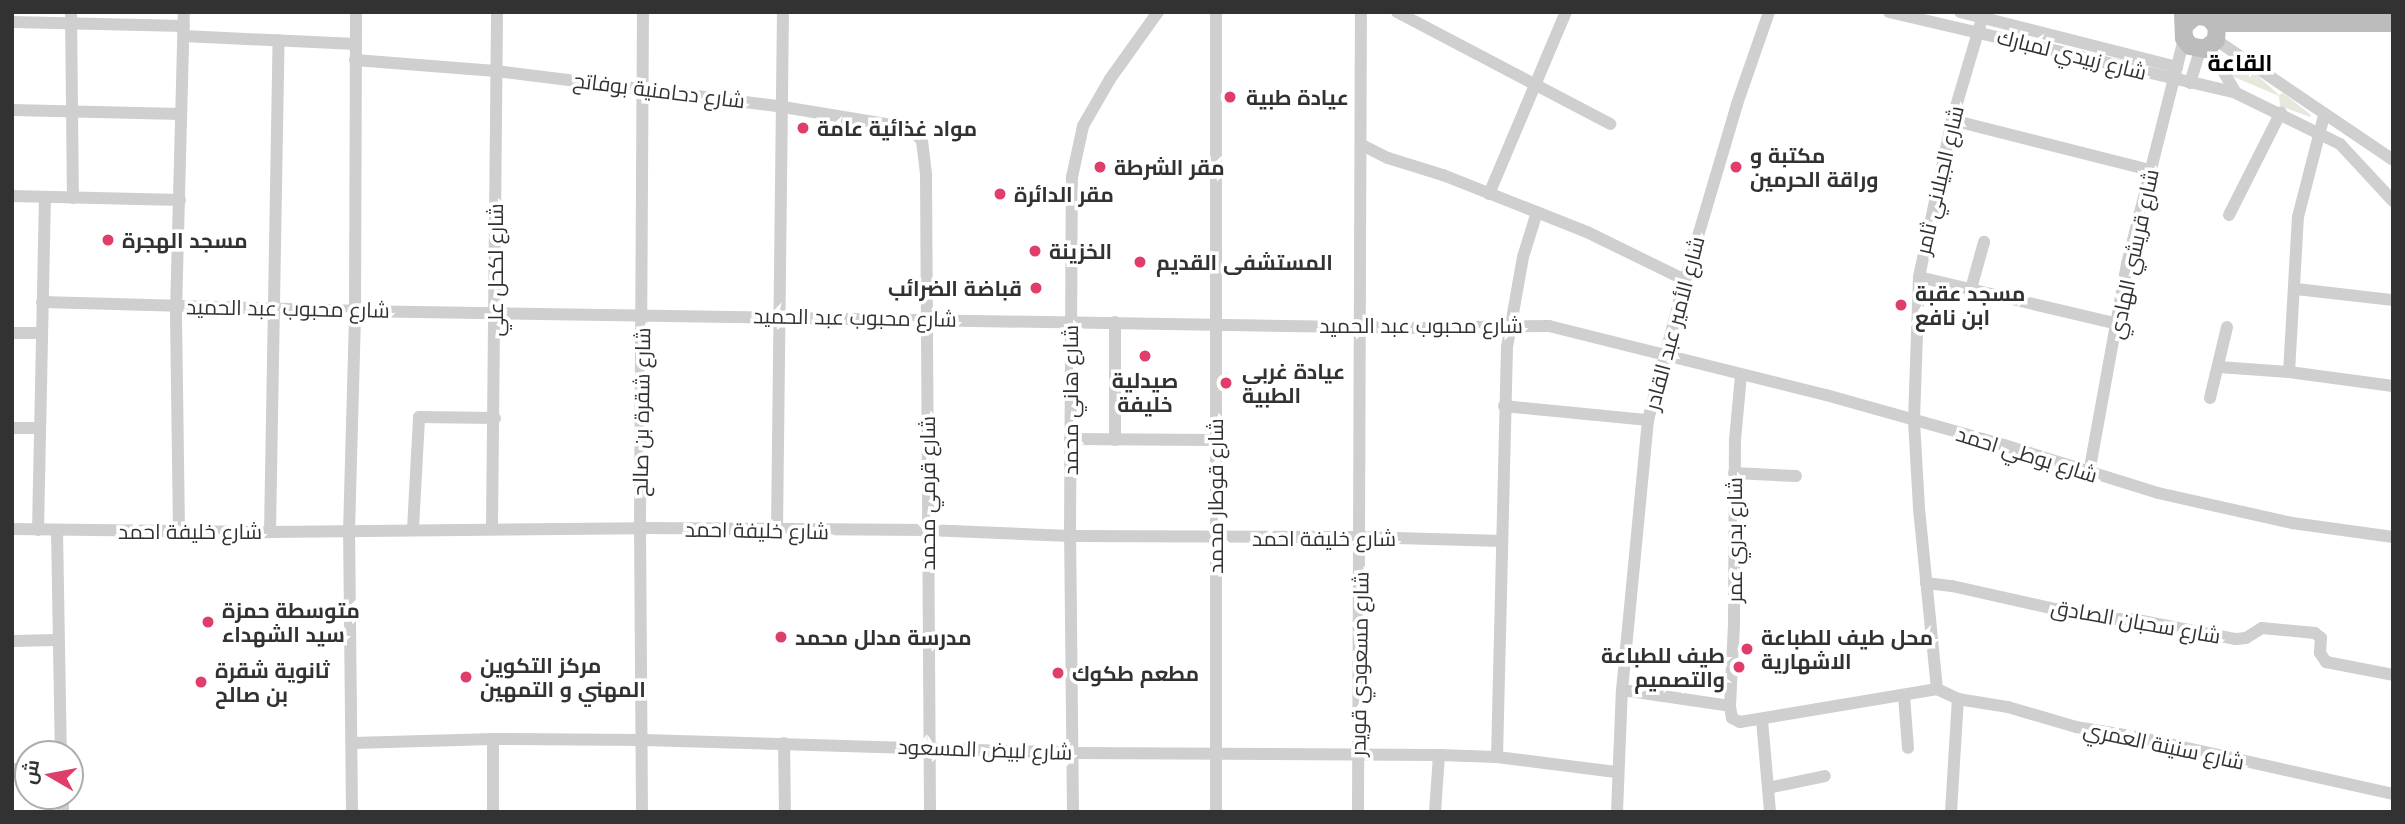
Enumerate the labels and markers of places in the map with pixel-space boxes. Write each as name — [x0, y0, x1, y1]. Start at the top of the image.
place label: عيادة طبية — [1246, 84, 1349, 110]
marker: عيادة طبية — [1220, 87, 1240, 107]
place label: مواد غذائية عامة — [817, 115, 977, 141]
marker: مواد غذائية عامة — [795, 120, 811, 136]
place label: مكتبة و وراقة الحرمين — [1750, 142, 1878, 192]
place label: مقر الشرطة — [1114, 154, 1225, 180]
marker: مقر الشرطة — [1092, 159, 1108, 175]
marker: مكتبة و وراقة الحرمين — [1728, 159, 1744, 175]
place label: مقر الدائرة — [1014, 181, 1114, 207]
marker: مقر الدائرة — [992, 186, 1008, 202]
place label: مسجد الهجرة — [122, 227, 248, 253]
marker: مسجد الهجرة — [100, 232, 116, 248]
place label: الخزينة — [1049, 238, 1112, 264]
marker: الخزينة — [1027, 243, 1043, 259]
place label: المستشفى القديم — [1156, 249, 1333, 275]
marker: المستشفى القديم — [1130, 252, 1150, 272]
place label: قباضة الضرائب — [888, 275, 1022, 301]
marker: قباضة الضرائب — [1028, 280, 1044, 296]
place label: مسجد عقبة ابن نافع — [1915, 280, 2025, 330]
marker: مسجد عقبة ابن نافع — [1893, 297, 1909, 313]
marker: صيدلية خليفة — [1137, 348, 1153, 364]
place label: عيادة غربي الطبية — [1242, 358, 1345, 408]
place label: صيدلية خليفة — [1112, 367, 1178, 417]
marker: عيادة غربي الطبية — [1216, 373, 1236, 393]
place label: متوسطة حمزة سيد الشهداء — [222, 597, 360, 647]
marker: متوسطة حمزة سيد الشهداء — [200, 614, 216, 630]
place label: مدرسة مدلل محمد — [795, 624, 972, 650]
place label: محل طيف للطباعة الاشهارية — [1761, 624, 1933, 674]
marker: مدرسة مدلل محمد — [773, 629, 789, 645]
marker: محل طيف للطباعة الاشهارية — [1739, 641, 1755, 657]
place label: طيف للطباعة والتصميم — [1601, 642, 1725, 692]
place label: مركز التكوين المهني و التمهين — [480, 652, 646, 702]
place label: ثانوية شقرة بن صالح — [215, 657, 330, 707]
marker: طيف للطباعة والتصميم — [1731, 659, 1747, 675]
place label: مطعم طكوك — [1072, 660, 1199, 686]
marker: مطعم طكوك — [1050, 665, 1066, 681]
marker: مركز التكوين المهني و التمهين — [458, 669, 474, 685]
marker: ثانوية شقرة بن صالح — [193, 674, 209, 690]

